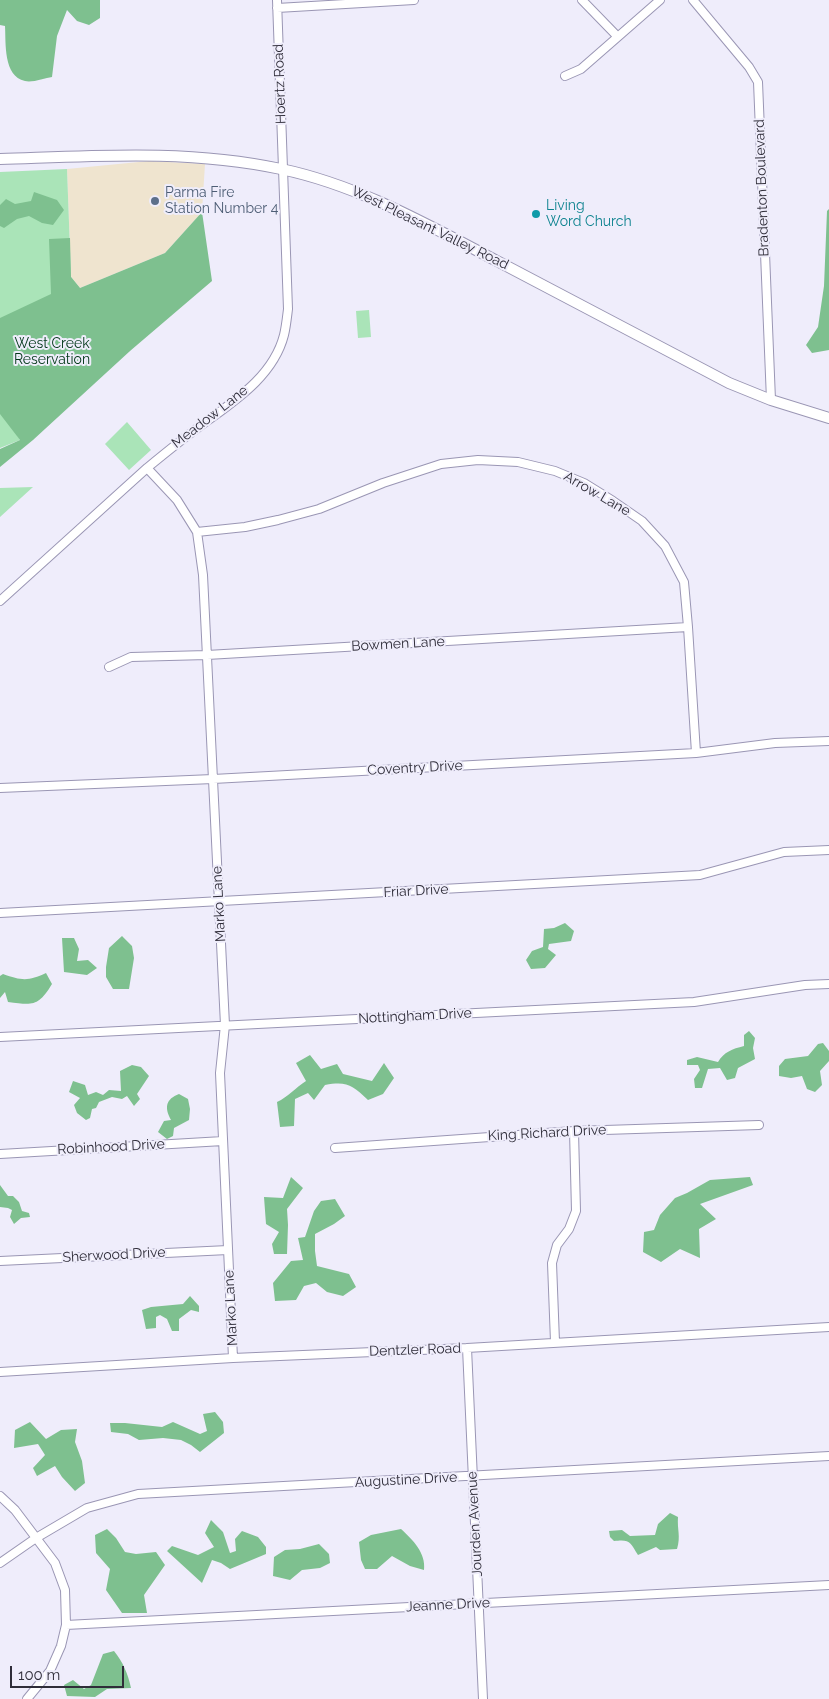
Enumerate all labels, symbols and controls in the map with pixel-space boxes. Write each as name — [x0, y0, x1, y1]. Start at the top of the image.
street label: Hoertz Road — [270, 44, 290, 124]
street label: Bradenton Boulevard — [751, 119, 773, 257]
street label: West Pleasant Valley Road — [349, 183, 511, 273]
place label: Parma Fire Station Number 4 — [165, 185, 278, 218]
marker: Parma Fire Station Number 4 — [149, 195, 161, 207]
place label: Living Word Church — [546, 198, 632, 230]
marker: Living Word Church — [530, 208, 542, 220]
park label: West Creek Reservation — [14, 336, 90, 368]
street label: Meadow Lane — [169, 382, 251, 452]
street label: Arrow Lane — [561, 468, 633, 520]
street label: Bowmen Lane — [351, 633, 445, 655]
street label: Coventry Drive — [367, 757, 463, 779]
street label: Marko Lane — [209, 866, 229, 942]
street label: Friar Drive — [383, 881, 449, 901]
street label: Nottingham Drive — [358, 1005, 472, 1027]
street label: King Richard Drive — [487, 1122, 607, 1144]
street label: Robinhood Drive — [57, 1136, 165, 1158]
street label: Sherwood Drive — [62, 1244, 166, 1266]
street label: Marko Lane — [221, 1270, 241, 1346]
street label: Dentzler Road — [369, 1340, 461, 1360]
street label: Augustine Drive — [354, 1469, 458, 1491]
street label: Jourden Avenue — [464, 1471, 486, 1577]
street label: Jeanne Drive — [406, 1594, 490, 1616]
scale bar — [12, 1656, 126, 1688]
text: 100 m — [18, 1666, 60, 1684]

